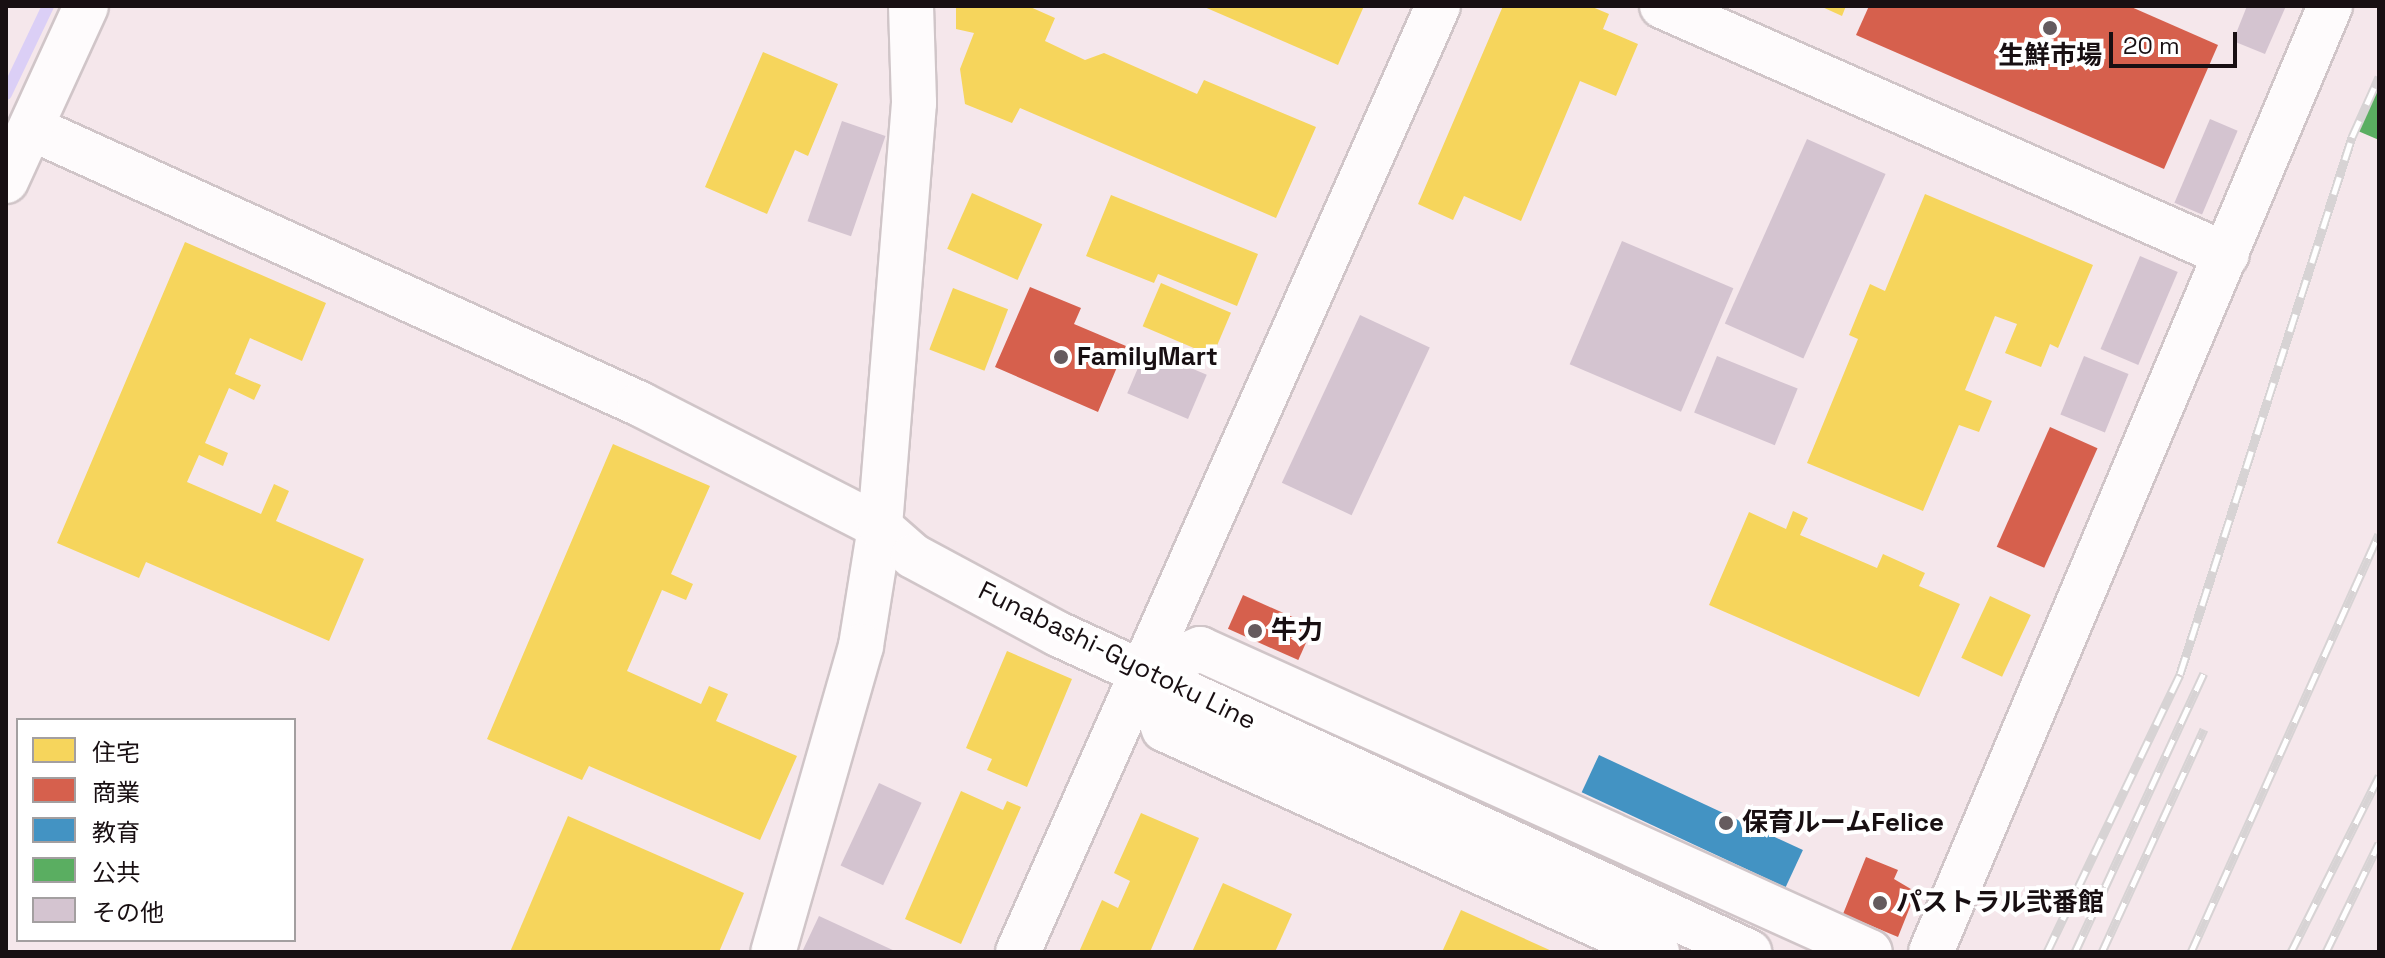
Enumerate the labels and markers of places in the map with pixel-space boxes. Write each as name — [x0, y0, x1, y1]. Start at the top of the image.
marker: 生鮮市場 — [2041, 19, 2059, 37]
place label: 生鮮市場 — [1998, 40, 2102, 72]
place label: FamilyMart — [1077, 341, 1218, 373]
marker: FamilyMart — [1052, 348, 1070, 366]
place label: 牛力 — [1271, 615, 1323, 647]
marker: 牛力 — [1246, 622, 1264, 640]
place label: 保育ルームFelice — [1742, 807, 1945, 839]
marker: 保育ルームFelice — [1717, 814, 1735, 832]
place label: パストラル弐番館 — [1896, 887, 2104, 919]
marker: パストラル弐番館 — [1871, 894, 1889, 912]

